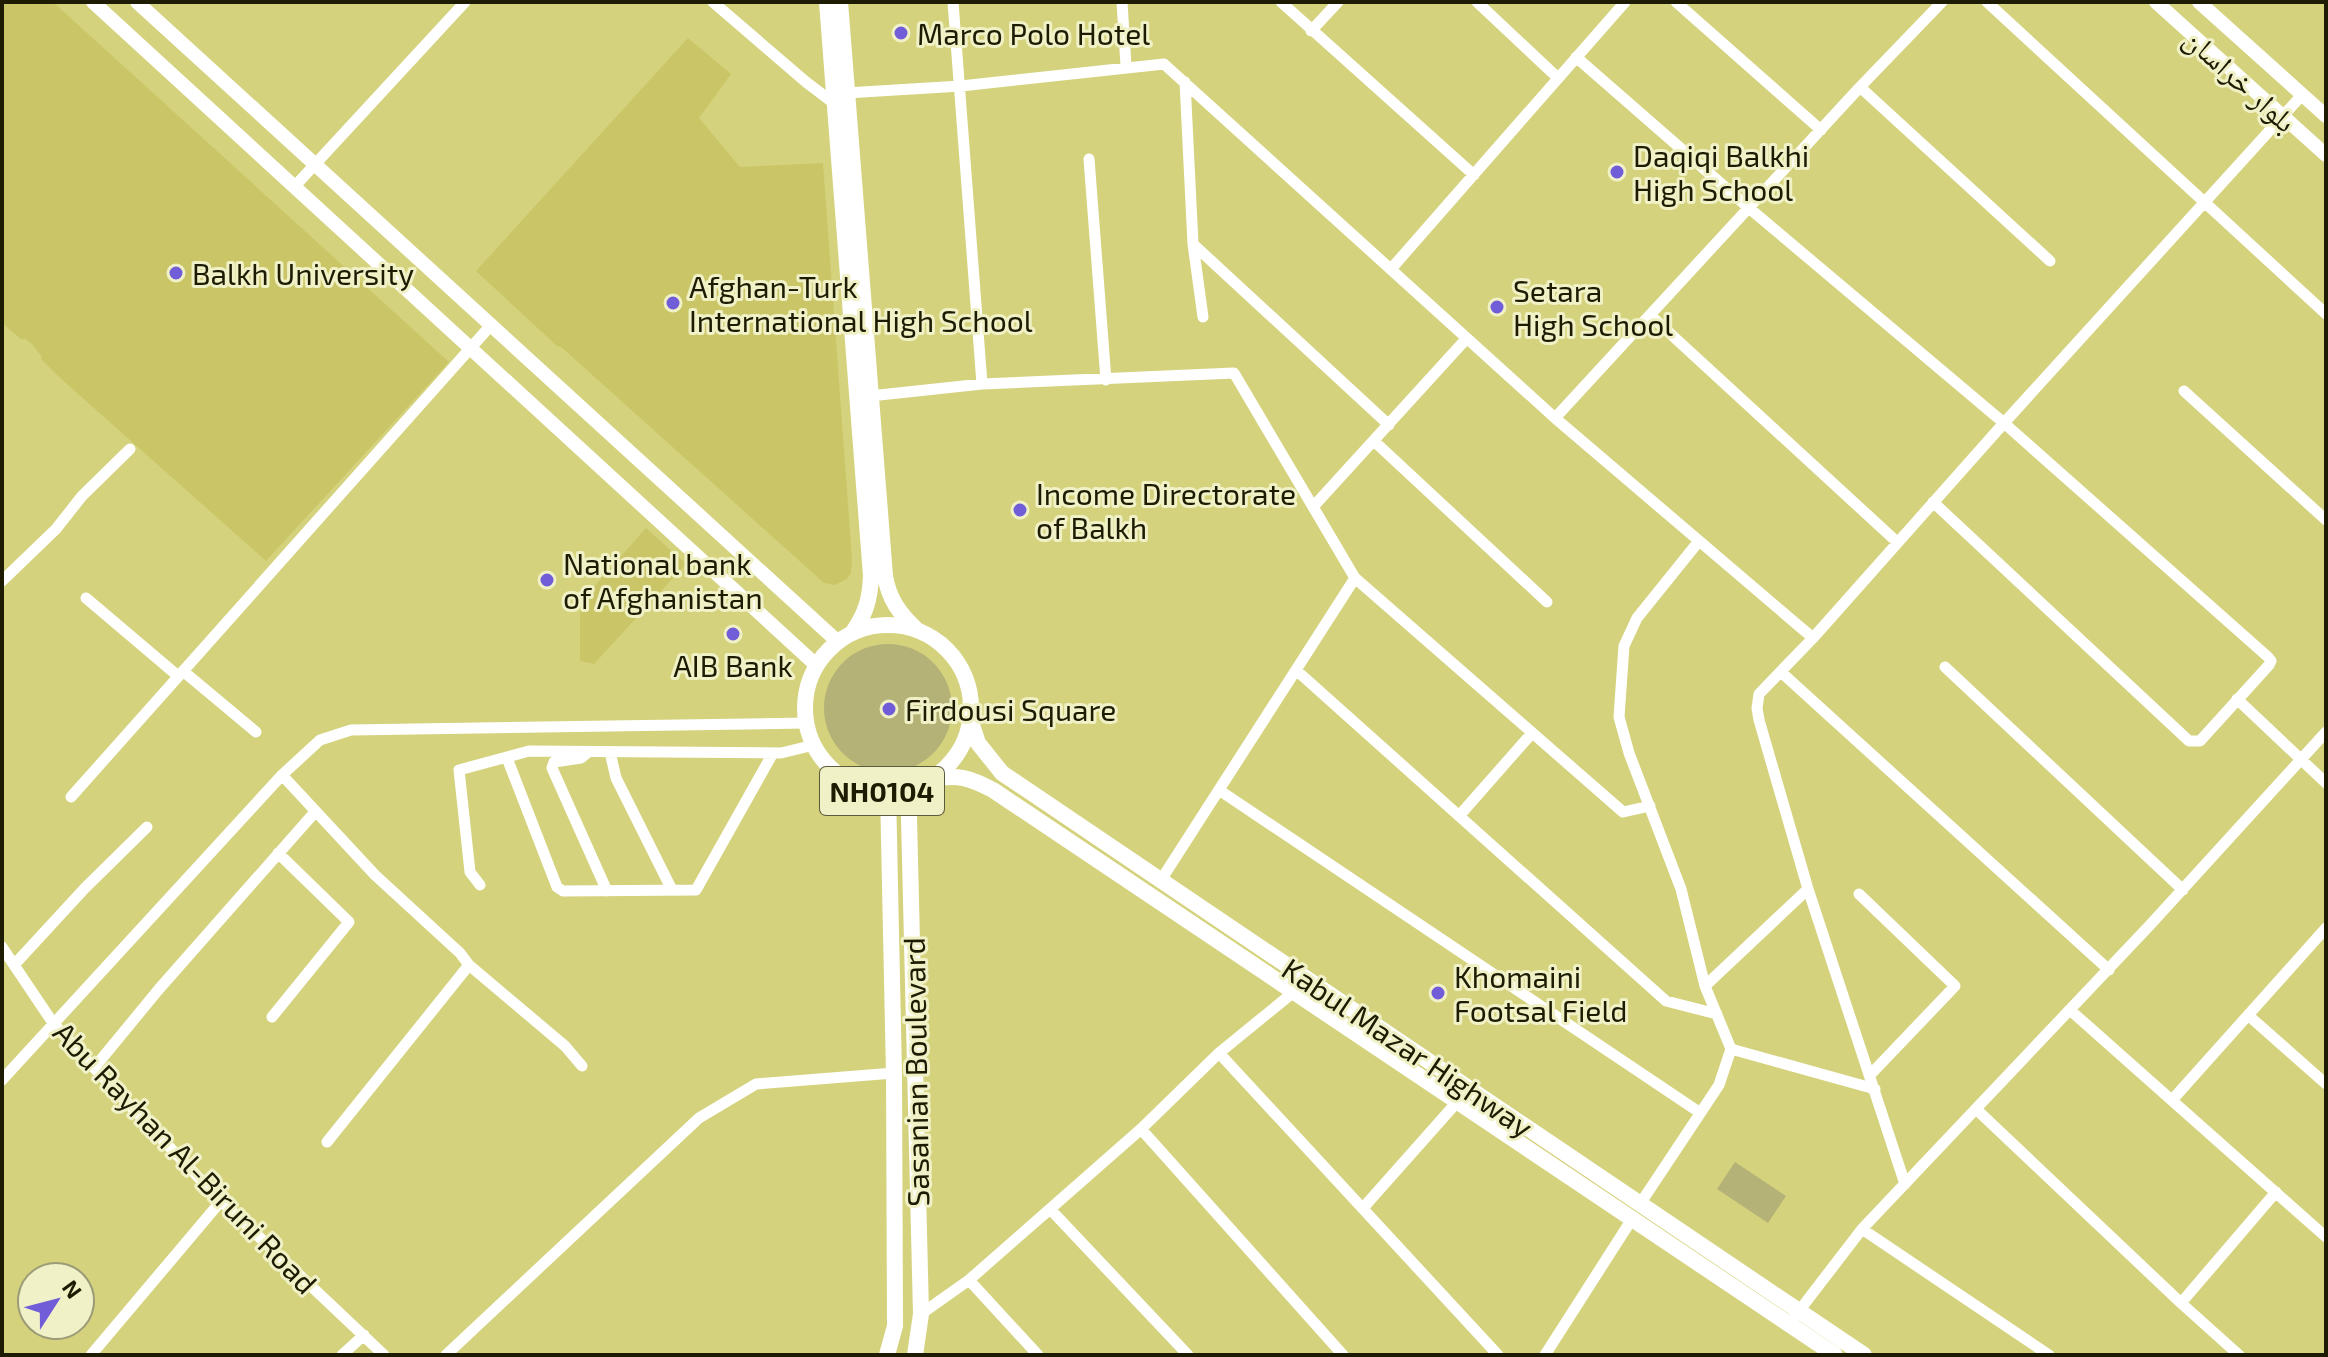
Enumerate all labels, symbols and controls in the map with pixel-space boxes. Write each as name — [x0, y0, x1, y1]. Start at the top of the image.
place label: Marco Polo Hotel — [917, 15, 1150, 51]
street label: بلوار خراسان — [2176, 19, 2304, 140]
marker: Marco Polo Hotel — [892, 24, 910, 42]
place label: Daqiqi Balkhi High School — [1633, 137, 1809, 207]
marker: Daqiqi Balkhi High School — [1608, 163, 1626, 181]
place label: Balkh University — [192, 255, 414, 291]
marker: Balkh University — [167, 264, 185, 282]
place label: Afghan-Turk International High School — [689, 268, 1033, 338]
place label: Setara High School — [1513, 272, 1673, 342]
marker: Afghan-Turk International High School — [664, 294, 682, 312]
marker: Setara High School — [1488, 298, 1506, 316]
place label: Income Directorate of Balkh — [1036, 475, 1296, 545]
marker: Income Directorate of Balkh — [1011, 501, 1029, 519]
place label: National bank of Afghanistan — [563, 545, 763, 615]
marker: National bank of Afghanistan — [538, 571, 556, 589]
marker: AIB Bank — [724, 625, 742, 643]
place label: AIB Bank — [673, 647, 793, 683]
place label: Firdousi Square — [905, 691, 1116, 727]
marker: Firdousi Square — [880, 700, 898, 718]
road number: NH0104 — [820, 767, 944, 815]
street label: Sasanian Boulevard — [895, 937, 935, 1207]
street label: Kabul Mazar Highway — [1276, 950, 1540, 1144]
place label: Khomaini Footsal Field — [1454, 958, 1628, 1028]
marker: Khomaini Footsal Field — [1429, 984, 1447, 1002]
street label: Abu Rayhan Al-Biruni Road — [47, 1014, 325, 1300]
north arrow — [16, 1261, 96, 1341]
text: N — [58, 1275, 88, 1303]

